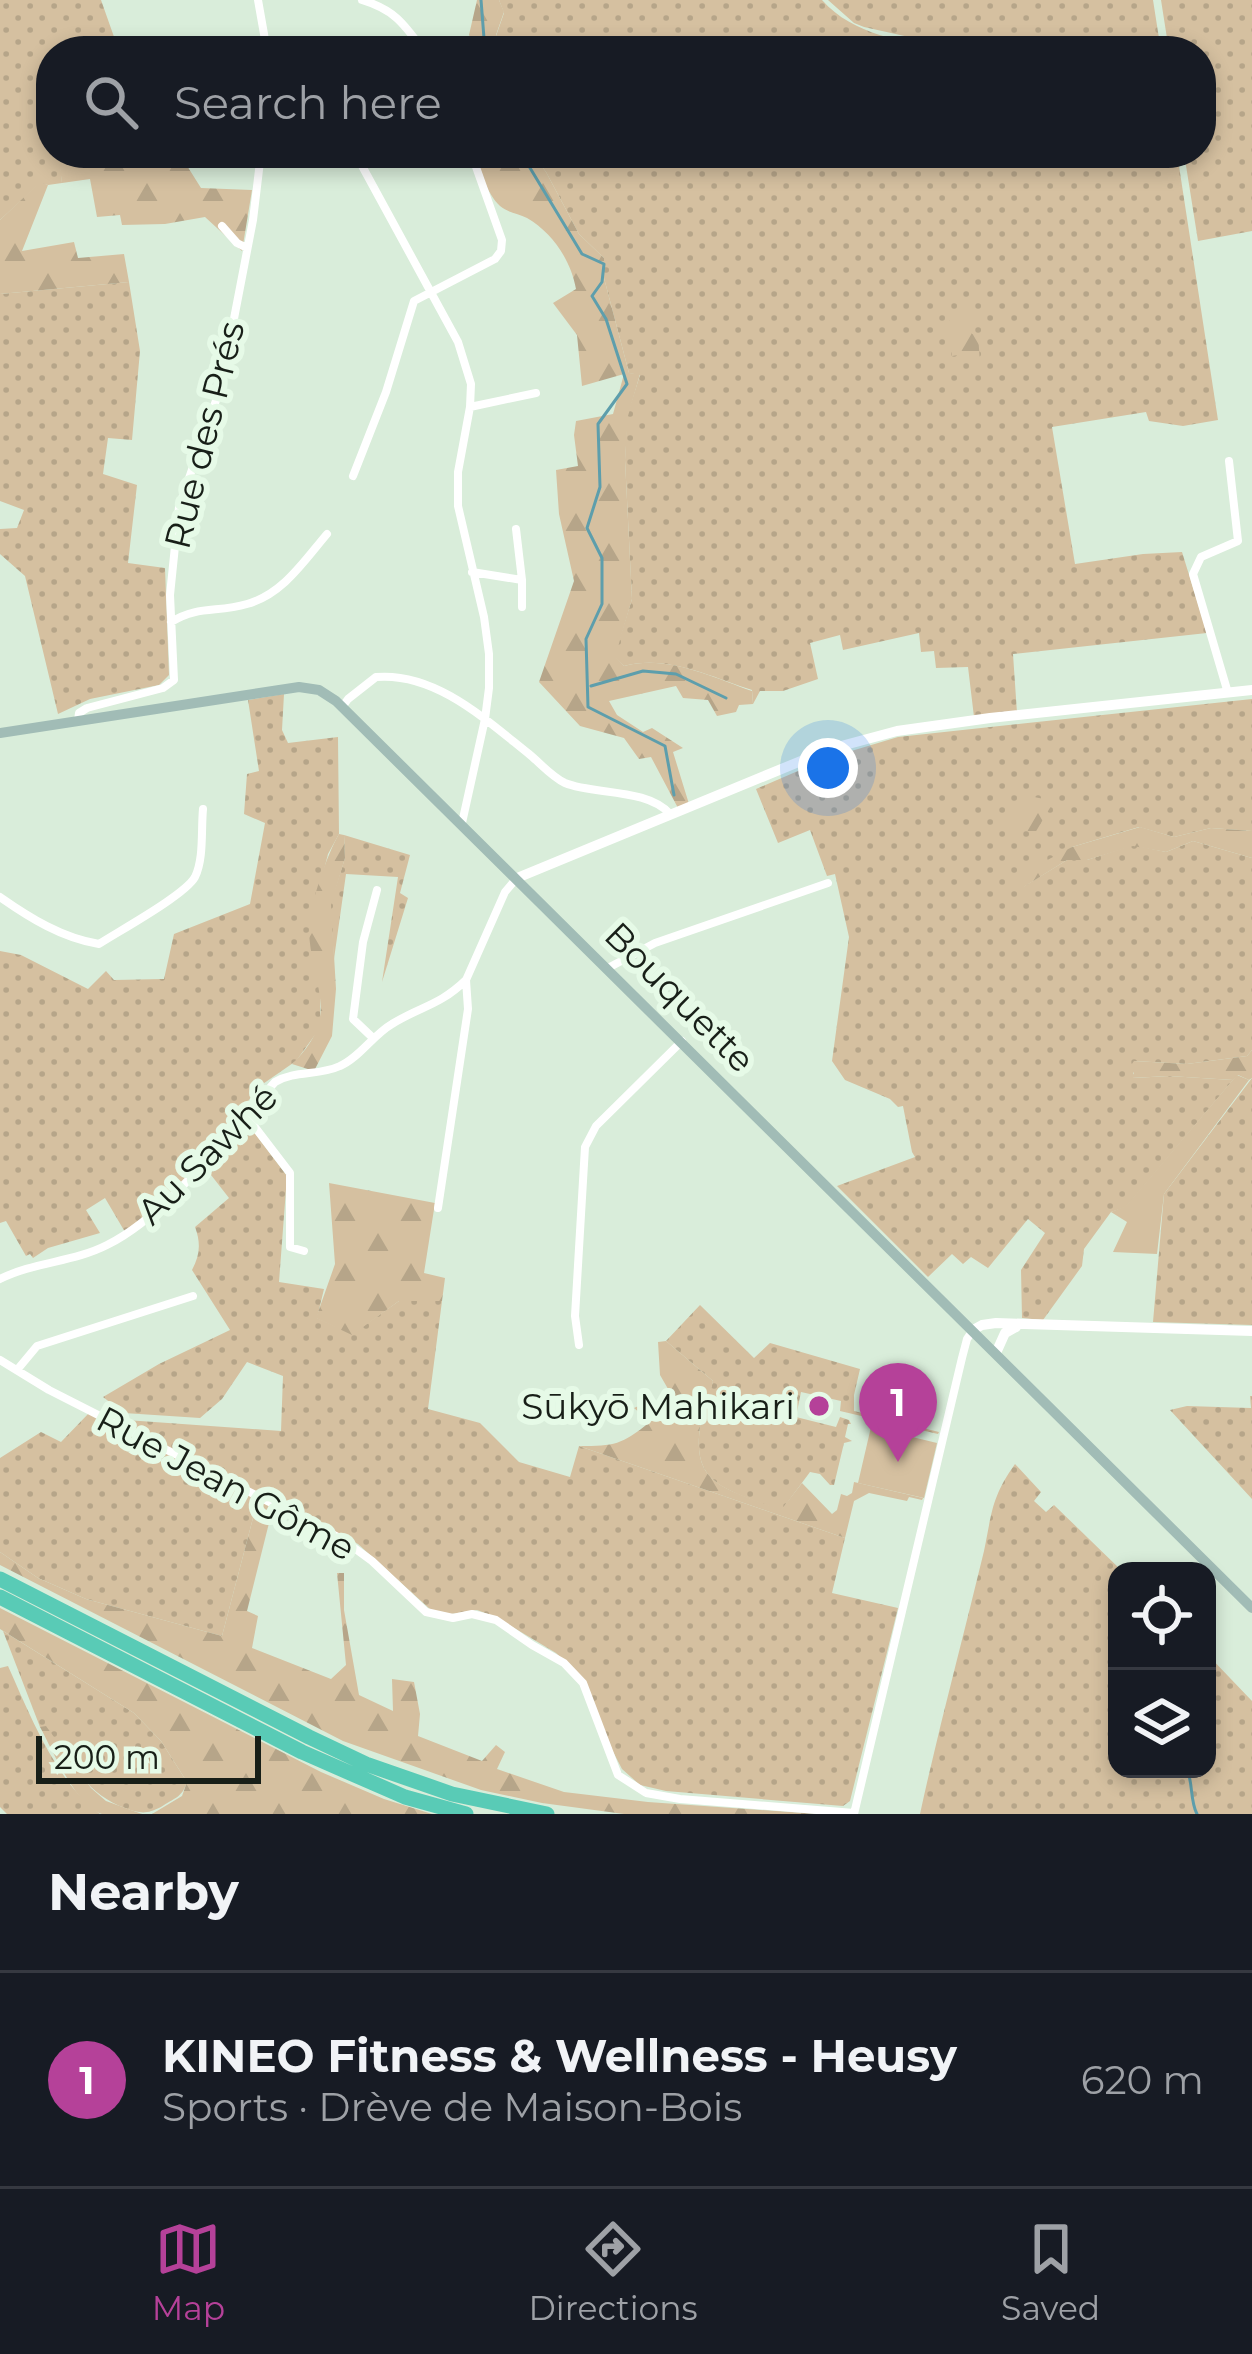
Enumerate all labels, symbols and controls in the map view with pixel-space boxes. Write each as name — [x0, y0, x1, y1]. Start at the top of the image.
search box — [36, 36, 1216, 168]
icon: search — [78, 69, 144, 135]
text: Search here — [174, 75, 442, 130]
street label: Rue des Prés — [154, 317, 254, 553]
your location — [798, 738, 858, 798]
street label: Bouquette — [596, 913, 764, 1081]
street label: Au Sawhé — [128, 1075, 286, 1233]
pin: 1 — [859, 1363, 937, 1462]
place label: Sūkyō Mahikari — [521, 1384, 795, 1428]
marker: Sūkyō Mahikari — [806, 1393, 832, 1419]
street label: Rue Jean Gôme — [89, 1396, 363, 1570]
map controls — [1108, 1562, 1216, 1778]
button: locate — [1108, 1562, 1216, 1670]
button: layers — [1108, 1670, 1216, 1778]
scale bar — [36, 1730, 261, 1783]
text: 200 m — [54, 1737, 160, 1777]
text: Nearby — [48, 1861, 239, 1923]
text: KINEO Fitness & Wellness - Heusy — [162, 2028, 957, 2083]
text: 1 — [79, 2056, 95, 2104]
text: 620 m — [1081, 2056, 1204, 2104]
text: Sports · Drève de Maison-Bois — [162, 2083, 742, 2131]
tab: Map — [152, 2216, 225, 2328]
tab: Directions — [529, 2216, 698, 2328]
tab: Saved — [1001, 2216, 1100, 2328]

